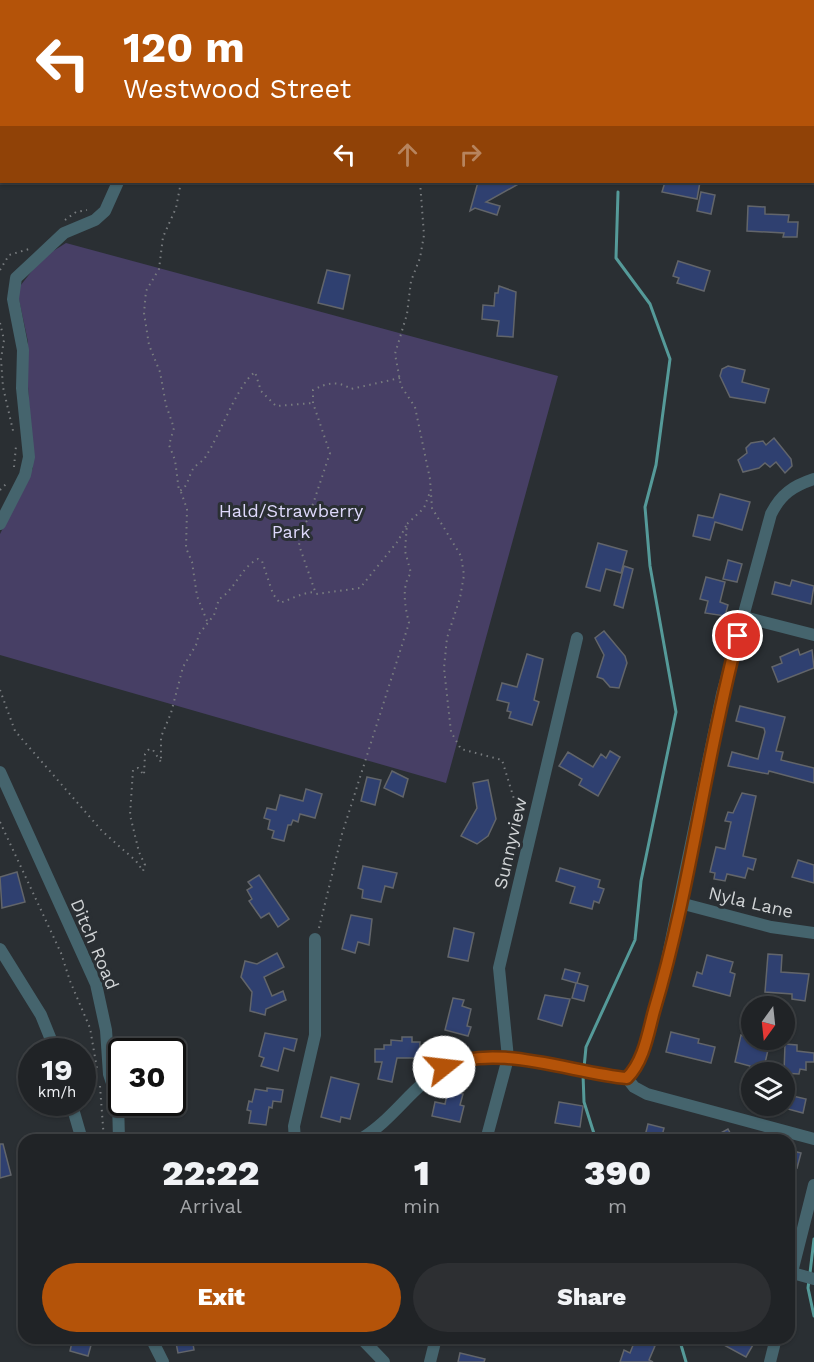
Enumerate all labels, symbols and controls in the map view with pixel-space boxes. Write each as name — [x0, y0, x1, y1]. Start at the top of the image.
text: 120 m — [123, 23, 245, 72]
icon: left — [24, 24, 102, 102]
text: Westwood Street — [123, 73, 351, 105]
icon: left — [328, 138, 361, 171]
icon: ahead — [391, 138, 424, 171]
icon: right — [454, 138, 487, 171]
park label: Hald/Strawberry Park — [219, 500, 364, 542]
pin — [712, 610, 763, 661]
icon: arrive — [721, 619, 754, 652]
street label: Sunnyview — [489, 795, 531, 891]
street label: Nyla Lane — [707, 882, 795, 922]
street label: Ditch Road — [66, 895, 124, 993]
north arrow — [741, 996, 795, 1050]
map controls — [741, 996, 795, 1116]
position arrow — [412, 1035, 476, 1099]
speed limit sign: 30 — [108, 1038, 186, 1116]
text: 19 — [41, 1052, 73, 1087]
button: layers — [741, 1062, 795, 1116]
text: km/h — [38, 1083, 76, 1101]
text: 22:22 — [162, 1152, 259, 1194]
text: 1 — [414, 1152, 430, 1194]
text: 390 — [584, 1152, 651, 1194]
text: Arrival — [179, 1194, 242, 1218]
text: min — [403, 1194, 440, 1218]
text: m — [608, 1194, 627, 1218]
button: Exit — [42, 1263, 401, 1332]
button: Share — [413, 1263, 771, 1332]

